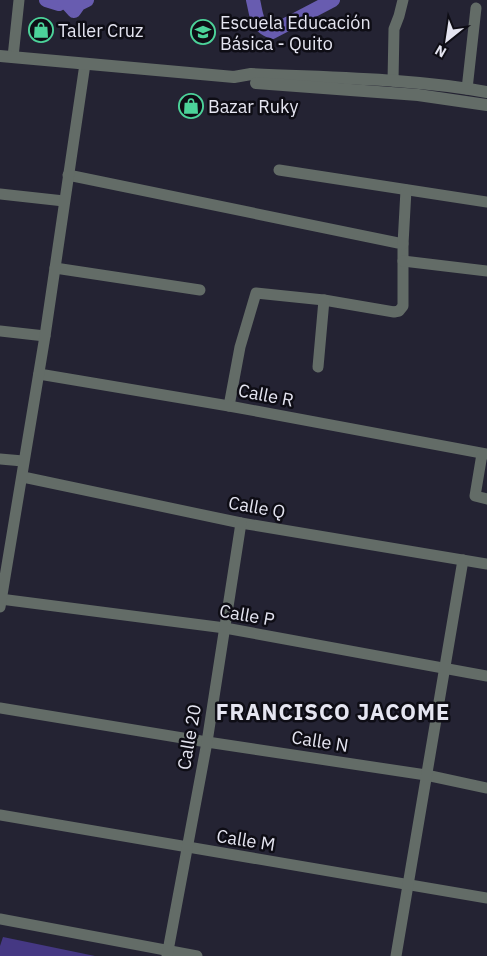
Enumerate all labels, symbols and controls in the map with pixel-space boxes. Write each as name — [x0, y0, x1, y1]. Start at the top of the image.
place label: Escuela Educación Básica - Quito — [220, 11, 371, 55]
north arrow — [422, 15, 472, 65]
shop icon: Taller Cruz — [28, 17, 54, 43]
place label: Taller Cruz — [58, 19, 143, 42]
school or university icon: Escuela Educación Básica - Quito — [190, 19, 216, 45]
text: N — [432, 41, 449, 62]
shop icon: Bazar Ruky — [178, 93, 204, 119]
place label: Bazar Ruky — [208, 95, 298, 118]
street label: Calle R — [236, 378, 296, 412]
street label: Calle Q — [227, 491, 287, 523]
street label: Calle P — [218, 599, 276, 631]
district label: FRANCISCO JACOME — [216, 697, 450, 726]
street label: Calle 20 — [172, 702, 206, 772]
street label: Calle N — [290, 725, 350, 757]
street label: Calle M — [215, 824, 277, 856]

